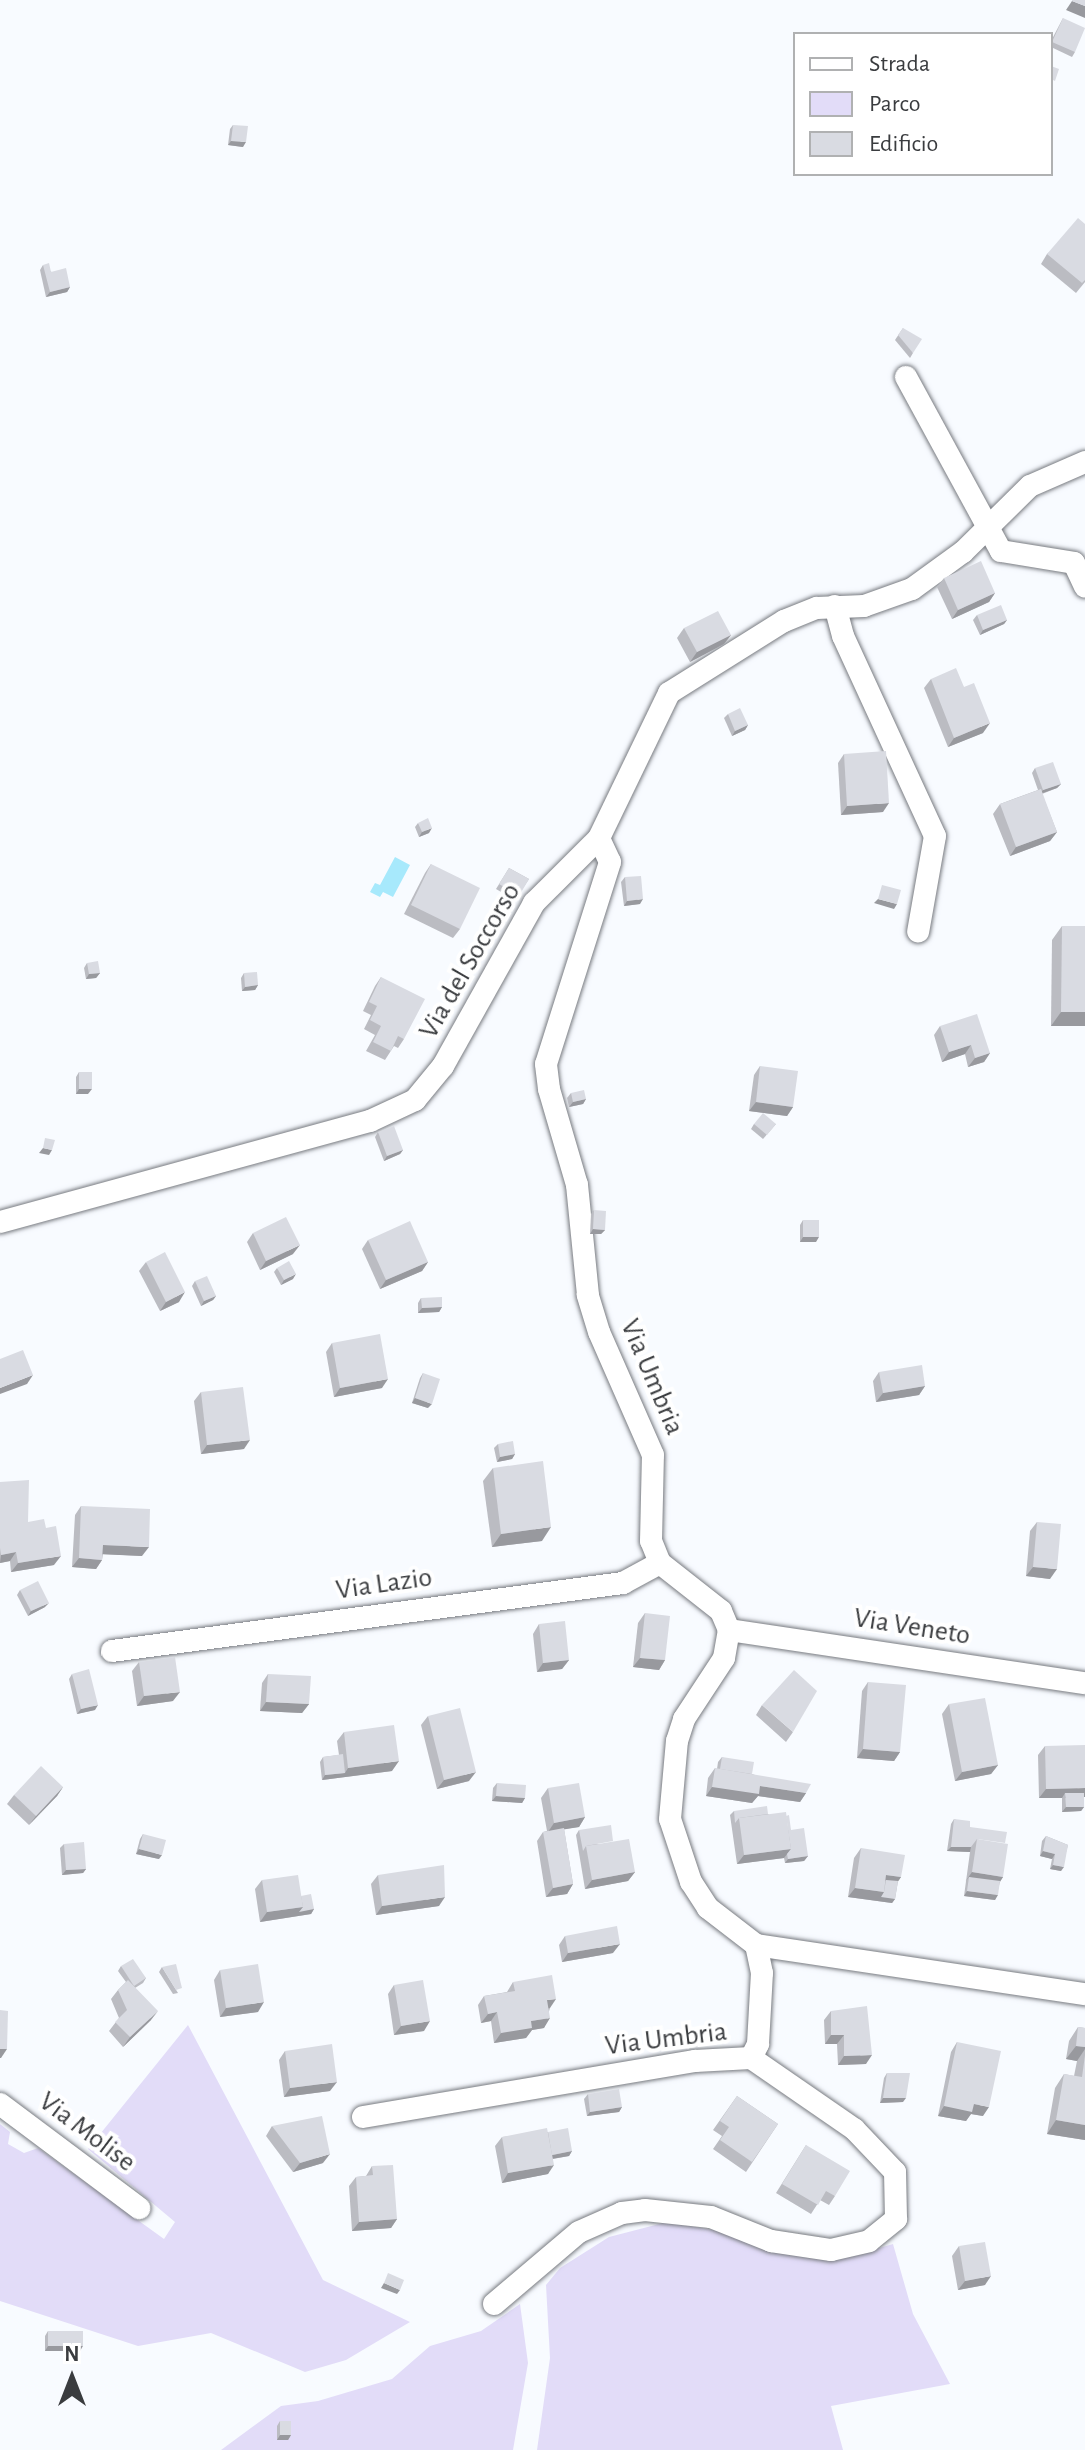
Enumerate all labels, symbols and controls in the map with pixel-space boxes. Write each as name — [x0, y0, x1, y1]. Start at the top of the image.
legend — [793, 32, 1053, 176]
text: Strada — [869, 52, 930, 76]
text: Parco — [869, 92, 920, 116]
text: Edificio — [869, 132, 938, 156]
street label: Via del Soccorso — [412, 877, 528, 1045]
street label: Via Umbria — [613, 1314, 691, 1440]
street label: Via Lazio — [334, 1561, 434, 1607]
street label: Via Veneto — [851, 1601, 973, 1653]
street label: Via Umbria — [603, 2015, 729, 2063]
street label: Via Molise — [32, 2085, 142, 2179]
north arrow — [32, 2338, 112, 2418]
text: N — [64, 2343, 80, 2365]

